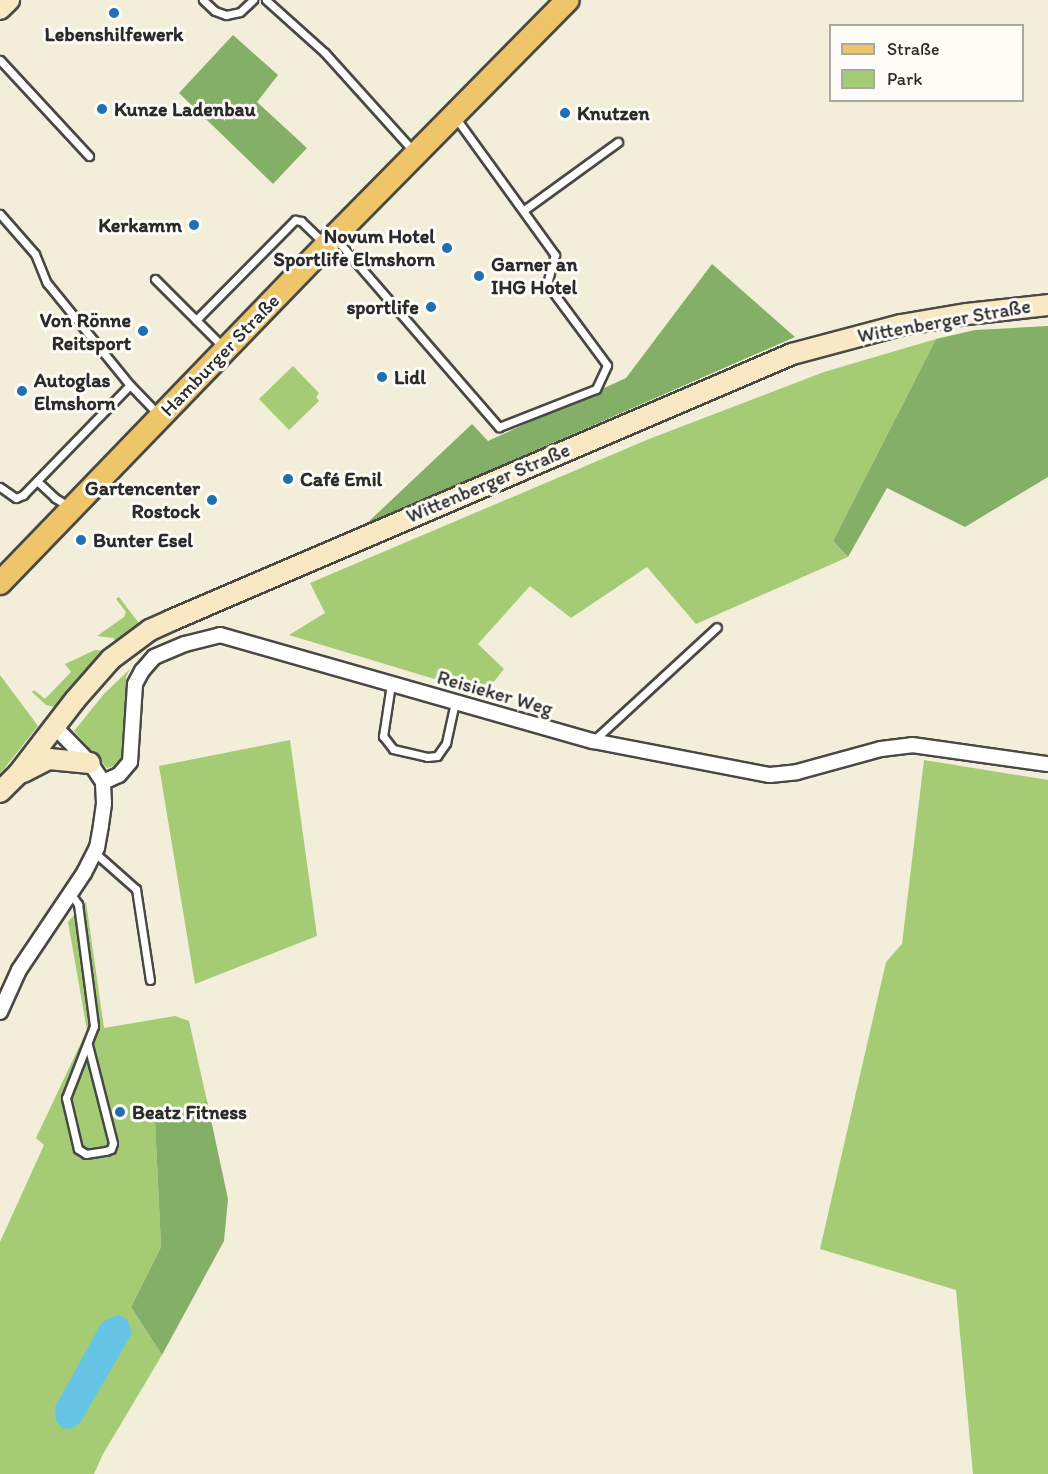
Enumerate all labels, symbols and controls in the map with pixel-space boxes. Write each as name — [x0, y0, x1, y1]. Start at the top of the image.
marker: Lebenshilfewerk — [107, 6, 121, 20]
place label: Lebenshilfewerk — [45, 22, 183, 46]
legend — [829, 24, 1024, 102]
text: Straße — [887, 38, 940, 60]
text: Park — [887, 68, 922, 90]
place label: Kunze Ladenbau — [114, 97, 256, 121]
place label: Knutzen — [577, 101, 650, 125]
marker: Kunze Ladenbau — [95, 102, 109, 116]
marker: Knutzen — [558, 106, 572, 120]
place label: Kerkamm — [98, 213, 182, 237]
marker: Kerkamm — [187, 218, 201, 232]
place label: Novum Hotel Sportlife Elmshorn — [274, 225, 435, 272]
marker: Novum Hotel Sportlife Elmshorn — [440, 241, 454, 255]
place label: Garner an IHG Hotel — [491, 252, 577, 299]
marker: Garner an IHG Hotel — [472, 269, 486, 283]
street label: Hamburger Straße — [156, 289, 284, 421]
street label: Wittenberger Straße — [855, 294, 1033, 348]
place label: sportlife — [347, 295, 419, 319]
marker: sportlife — [424, 300, 438, 314]
place label: Von Rönne Reitsport — [40, 308, 131, 355]
marker: Von Rönne Reitsport — [136, 324, 150, 338]
place label: Lidl — [394, 365, 426, 389]
place label: Autoglas Elmshorn — [34, 368, 116, 415]
marker: Lidl — [375, 370, 389, 384]
marker: Autoglas Elmshorn — [15, 384, 29, 398]
street label: Wittenberger Straße — [403, 438, 573, 528]
place label: Café Emil — [300, 467, 383, 491]
marker: Café Emil — [281, 472, 295, 486]
place label: Gartencenter Rostock — [85, 476, 200, 523]
marker: Gartencenter Rostock — [205, 493, 219, 507]
place label: Bunter Esel — [93, 528, 193, 552]
marker: Bunter Esel — [74, 533, 88, 547]
street label: Reisieker Weg — [435, 665, 555, 721]
place label: Beatz Fitness — [132, 1100, 246, 1124]
marker: Beatz Fitness — [113, 1105, 127, 1119]

